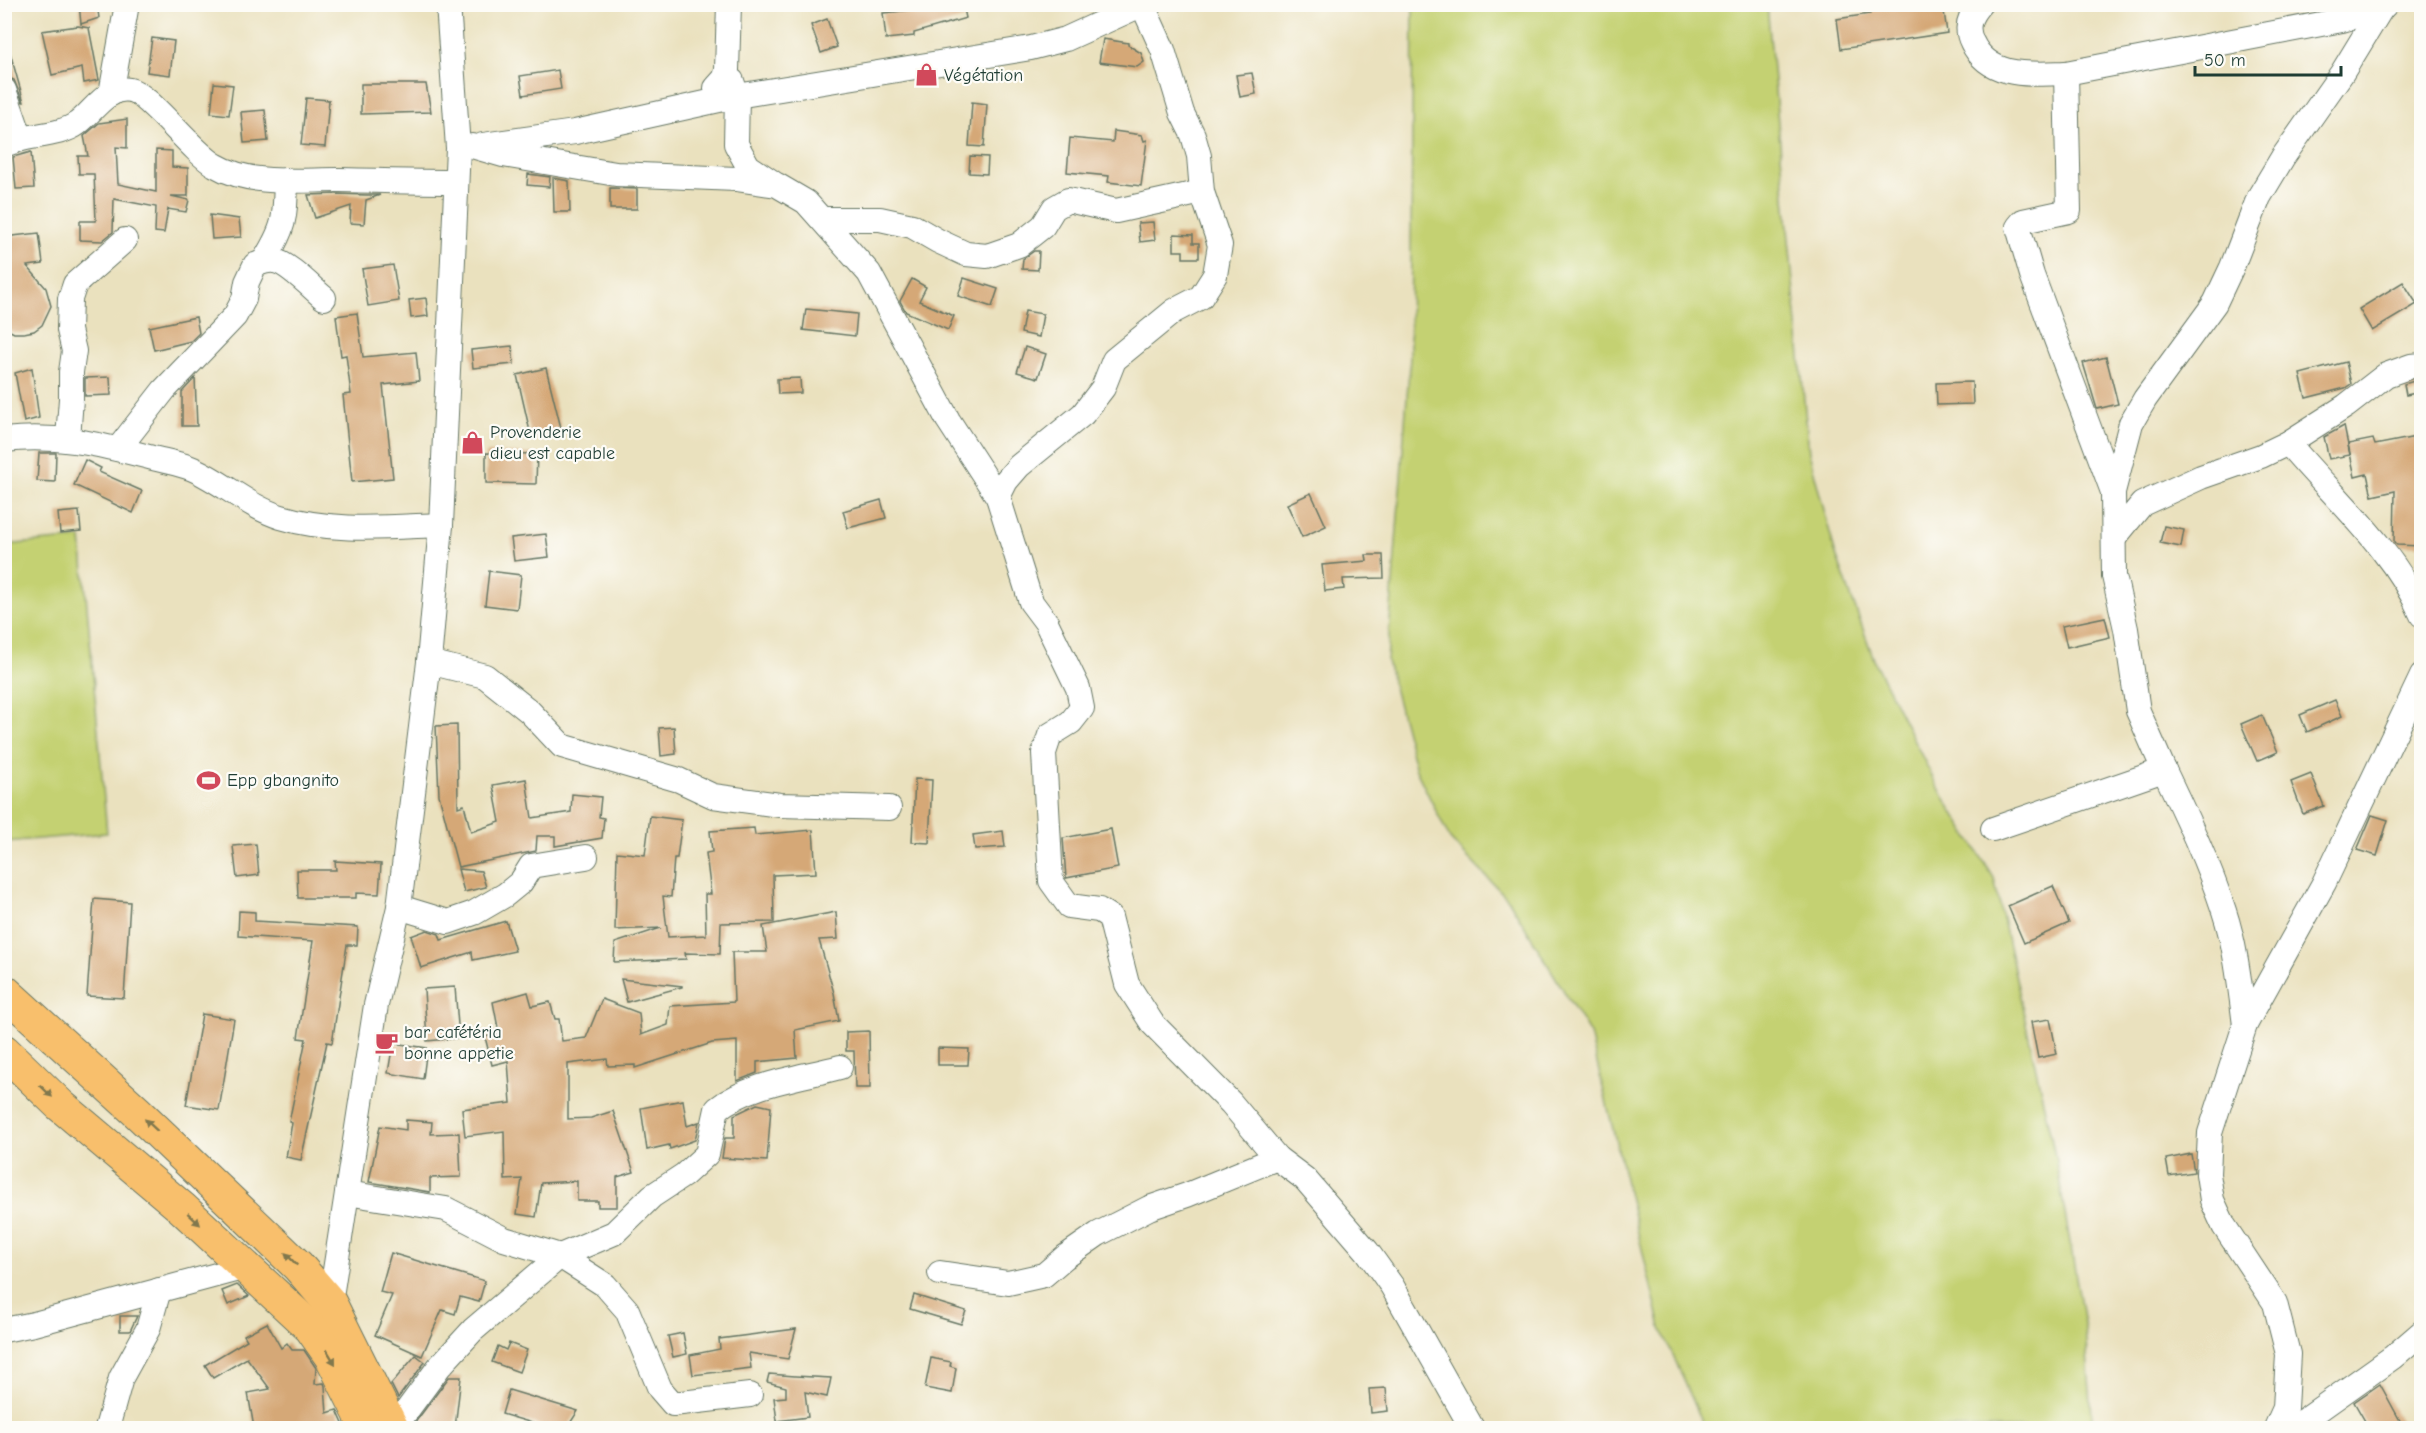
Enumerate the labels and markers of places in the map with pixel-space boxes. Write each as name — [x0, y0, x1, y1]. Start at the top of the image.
shop icon: Végétation — [913, 62, 939, 88]
place label: Végétation — [944, 65, 1023, 86]
place label: Provenderie dieu est capable — [490, 422, 615, 464]
shop icon: Provenderie dieu est capable — [459, 429, 485, 455]
sports icon: Epp gbangnito — [196, 767, 222, 793]
place label: Epp gbangnito — [227, 770, 339, 791]
place label: bar cafétéria bonne appetie — [404, 1022, 514, 1064]
cafe icon: bar cafétéria bonne appetie — [373, 1029, 399, 1055]

